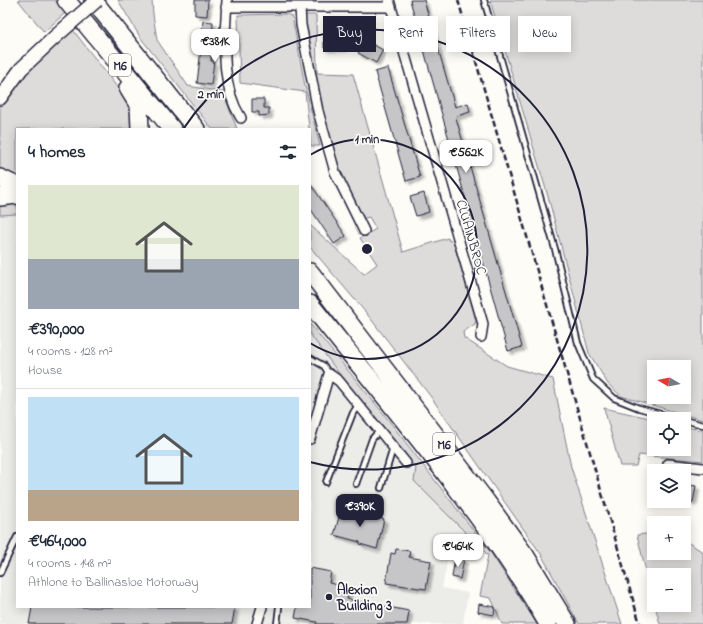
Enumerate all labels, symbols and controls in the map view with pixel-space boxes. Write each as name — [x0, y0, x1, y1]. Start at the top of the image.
chip: Buy — [323, 16, 376, 52]
chip: Rent — [384, 16, 438, 52]
chip: Filters — [446, 16, 510, 52]
chip: New — [518, 16, 571, 52]
pin: €381K — [187, 29, 243, 63]
text: €381K — [200, 32, 230, 51]
road number: M6 — [109, 54, 131, 76]
text: 2 min — [197, 86, 224, 104]
text: 1 min — [355, 131, 379, 149]
text: 4 homes — [28, 140, 86, 165]
pin: €562K — [438, 140, 494, 174]
icon: filters — [277, 141, 299, 163]
text: €562K — [449, 143, 483, 162]
street label: CLUAINBROC — [450, 197, 491, 278]
icon: home — [128, 211, 200, 283]
centre of rings — [360, 242, 374, 256]
text: €390,000 — [28, 317, 84, 342]
text: 4 rooms · 128 m² — [28, 342, 113, 361]
north arrow — [647, 360, 691, 404]
map controls — [647, 360, 691, 612]
text: House — [28, 361, 62, 380]
button: locate — [647, 412, 691, 456]
icon: home — [128, 423, 200, 495]
road number: M6 — [433, 433, 455, 455]
button: layers — [647, 464, 691, 508]
pin: €390K — [332, 494, 388, 528]
text: €390K — [345, 497, 375, 516]
button: + — [647, 516, 691, 560]
text: €464,000 — [28, 529, 86, 554]
pin: €464K — [430, 534, 486, 568]
text: €464K — [442, 537, 474, 556]
text: 4 rooms · 148 m² — [28, 554, 112, 573]
button: − — [647, 568, 691, 612]
text: Athlone to Ballinasloe Motorway — [28, 573, 198, 592]
place label: Alexion Building 3 — [336, 580, 392, 619]
marker: Alexion Building 3 — [324, 592, 334, 602]

